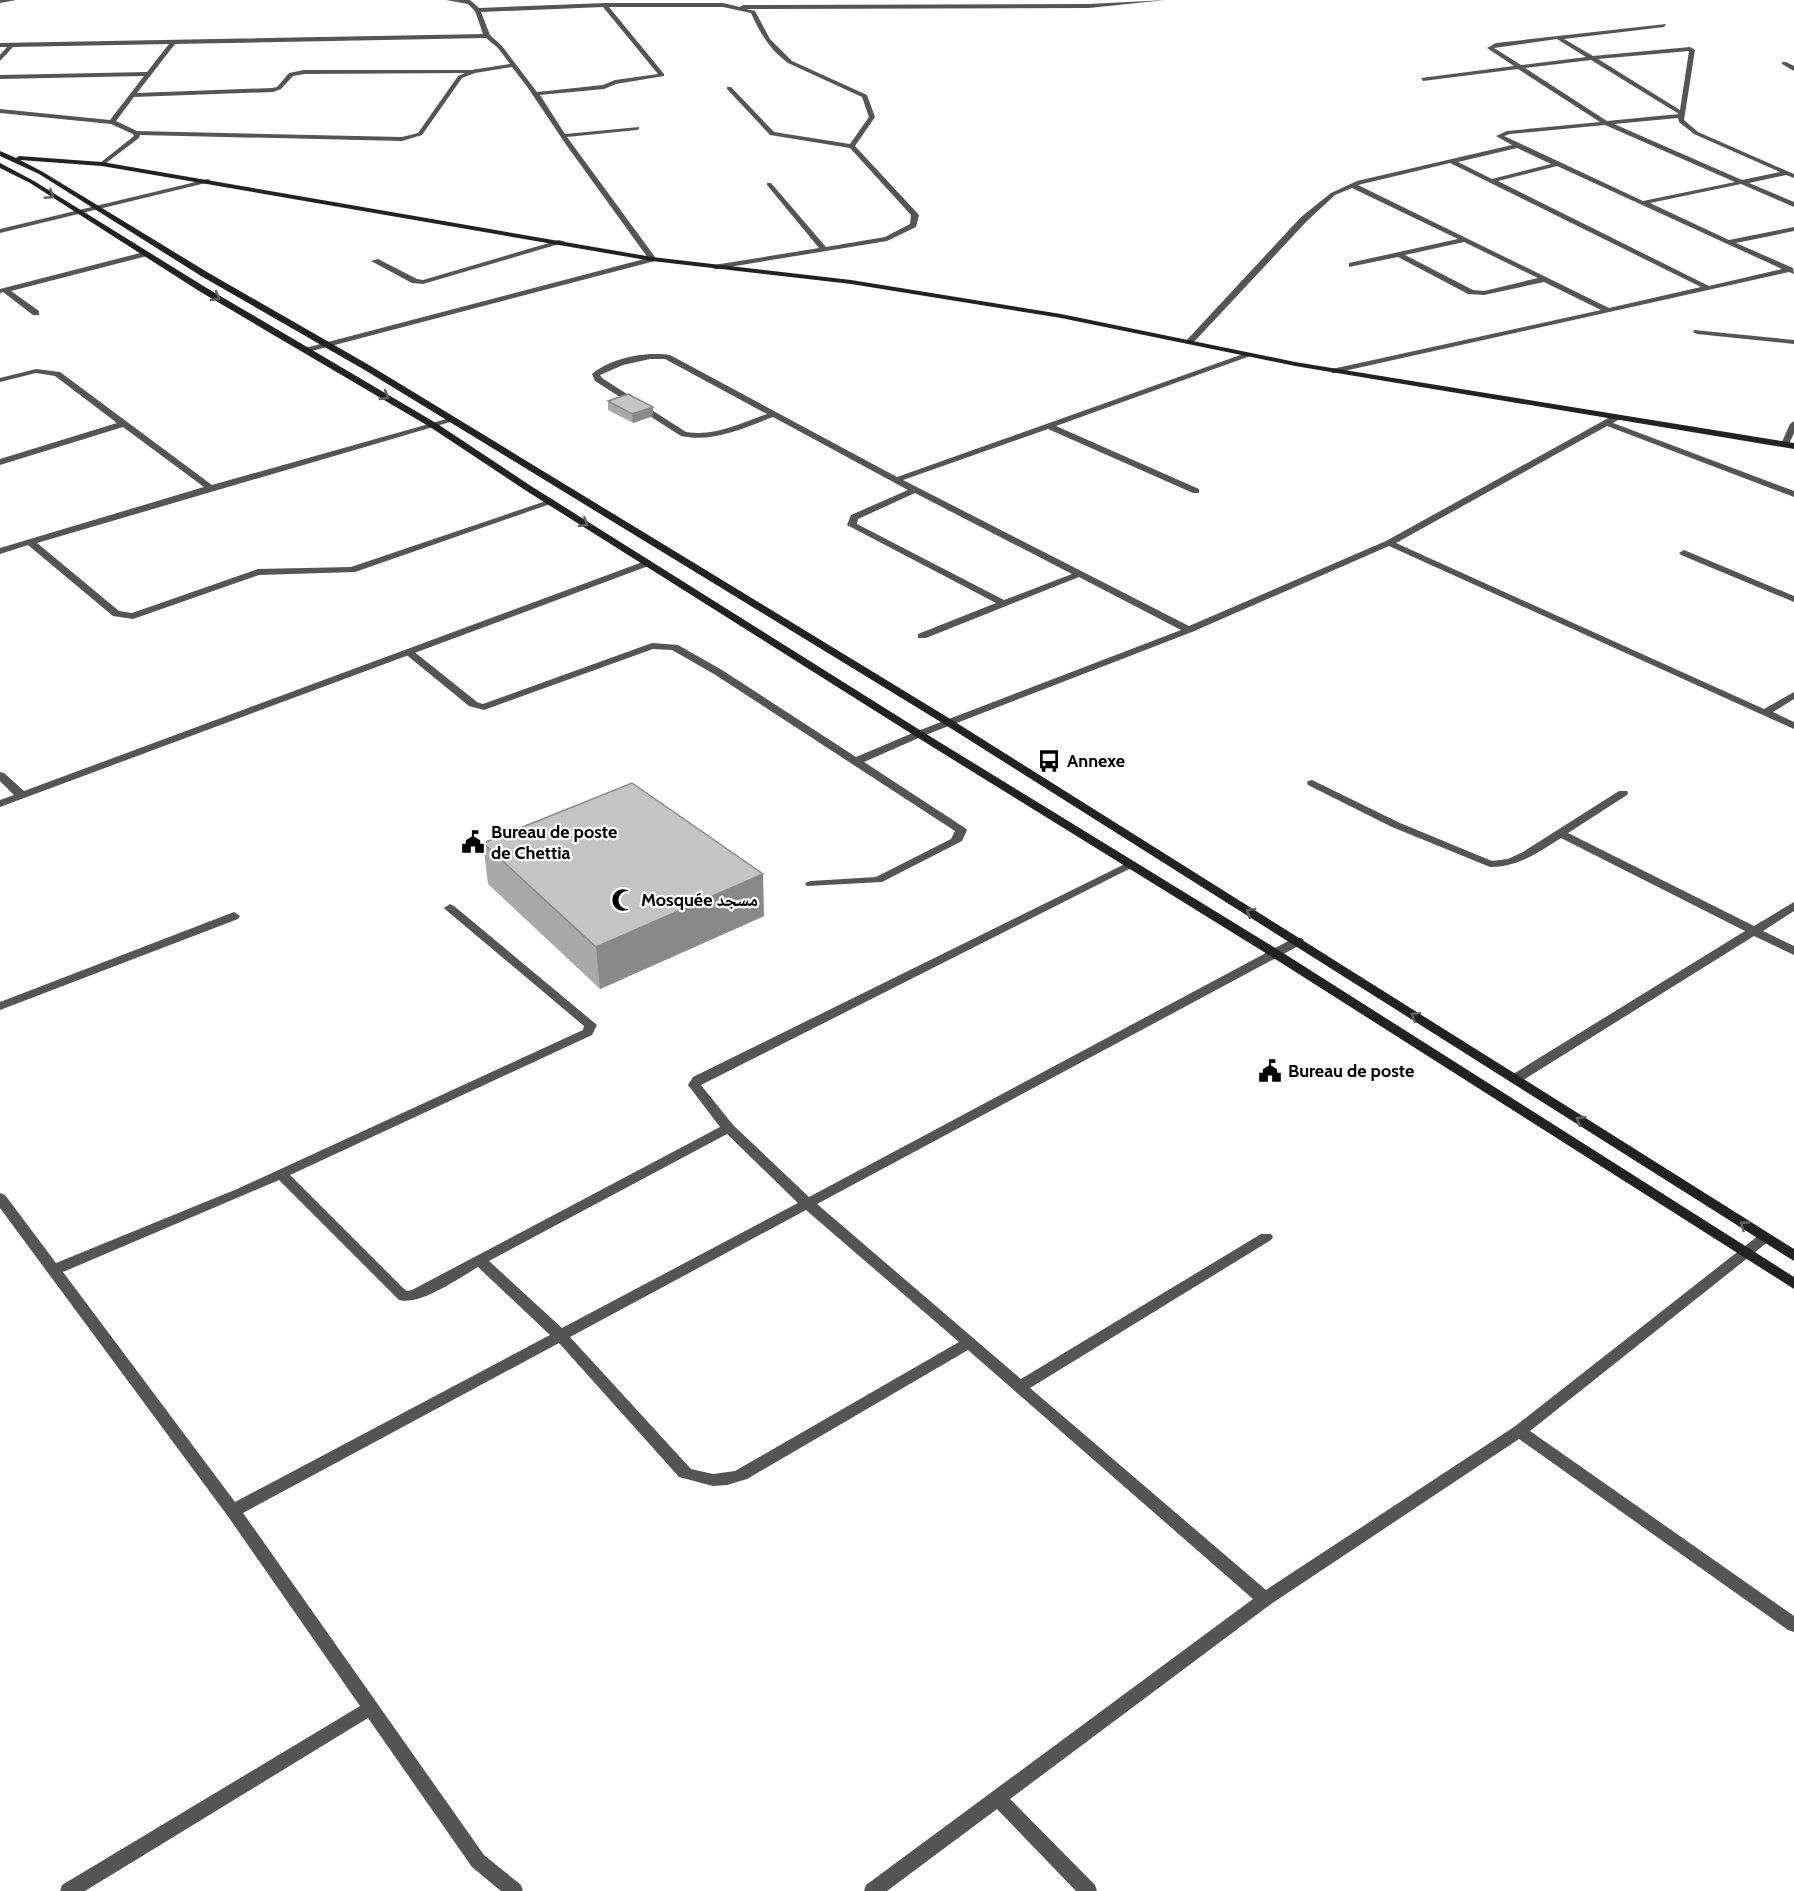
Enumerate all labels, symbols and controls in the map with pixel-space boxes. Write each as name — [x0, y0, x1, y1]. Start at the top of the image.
one-way arrow — [44, 188, 55, 199]
one-way arrow — [210, 290, 220, 302]
one-way arrow — [379, 388, 389, 400]
one-way arrow — [578, 516, 588, 528]
bus stop icon: Annexe — [1036, 748, 1062, 774]
place label: Annexe — [1067, 750, 1125, 772]
place label: Bureau de poste de Chettia — [491, 821, 617, 864]
public building icon: Bureau de poste de Chettia — [460, 829, 486, 855]
mosque icon: Mosquée مسجد — [610, 887, 636, 913]
place label: Mosquée مسجد — [641, 889, 758, 911]
one-way arrow — [1246, 907, 1256, 919]
one-way arrow — [1411, 1011, 1421, 1023]
public building icon: Bureau de poste — [1257, 1058, 1283, 1084]
place label: Bureau de poste — [1288, 1060, 1414, 1082]
one-way arrow — [1576, 1116, 1586, 1128]
one-way arrow — [1740, 1221, 1751, 1232]

